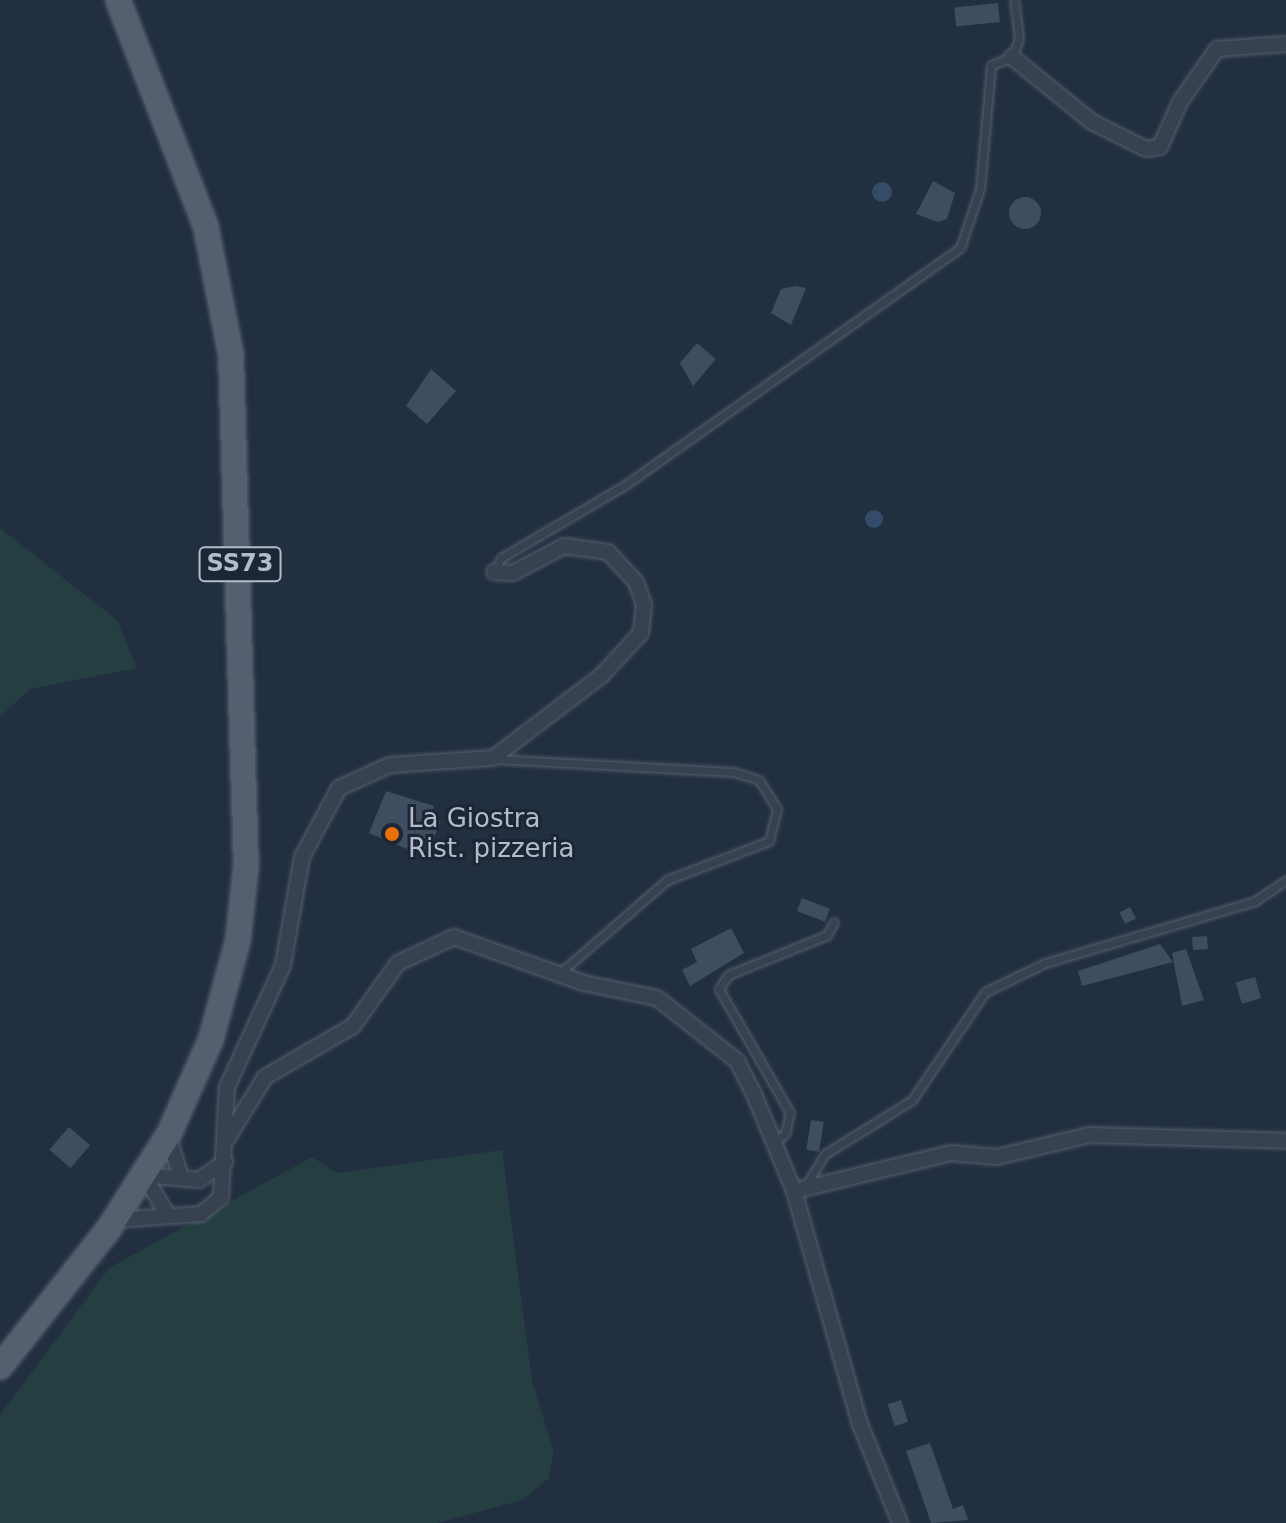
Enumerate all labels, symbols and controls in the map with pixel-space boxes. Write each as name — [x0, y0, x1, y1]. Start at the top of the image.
road number: SS73 — [198, 544, 282, 584]
place label: La Giostra Rist. pizzeria — [408, 803, 574, 864]
marker: La Giostra Rist. pizzeria — [383, 825, 401, 843]

